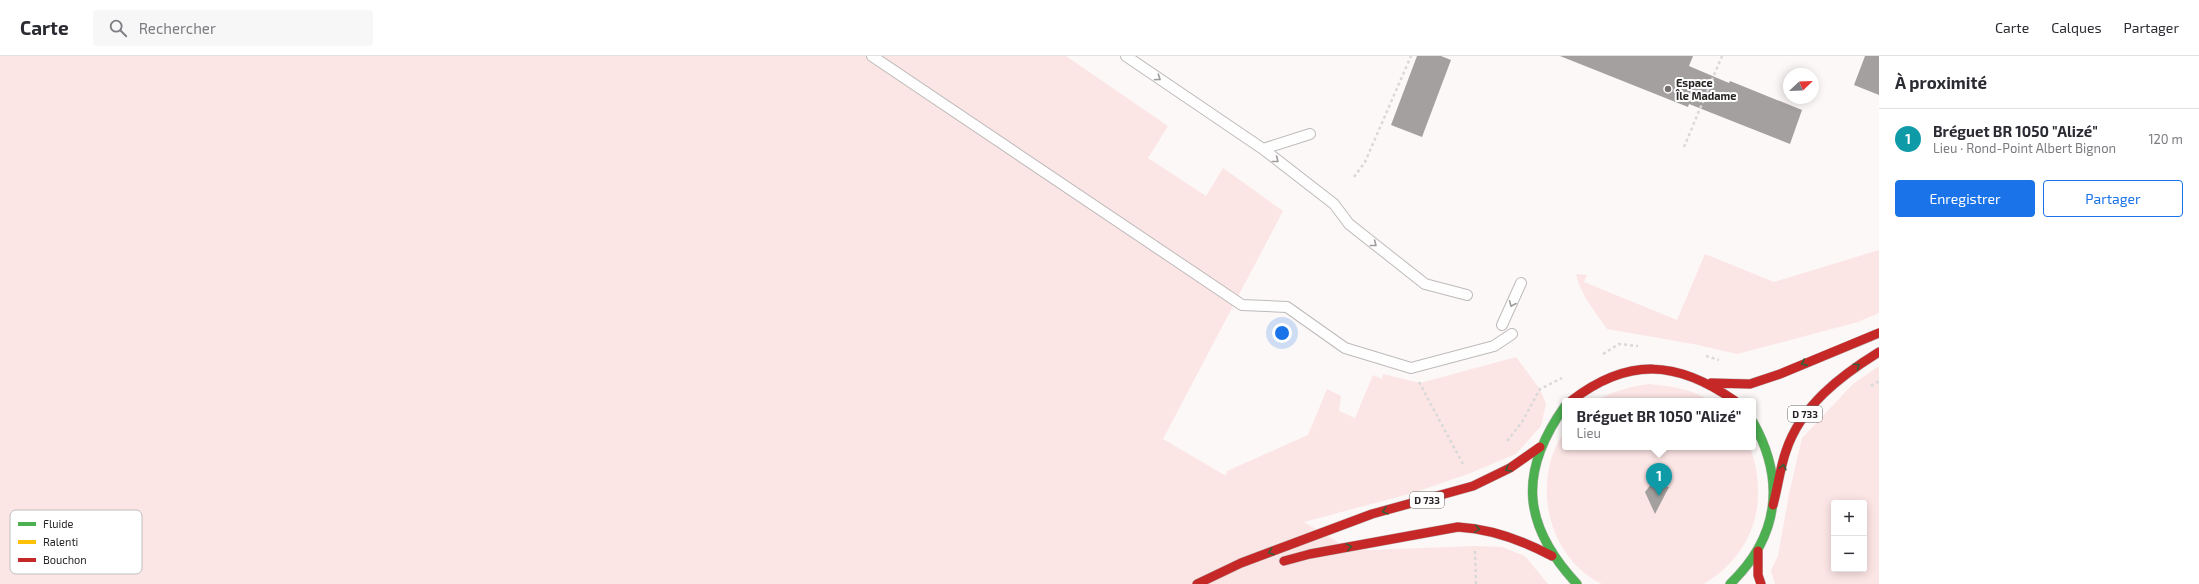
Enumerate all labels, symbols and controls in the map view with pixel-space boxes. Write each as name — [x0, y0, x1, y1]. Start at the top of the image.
search box — [93, 10, 373, 46]
text: Carte — [20, 16, 69, 39]
icon: search — [107, 17, 129, 39]
text: Rechercher — [139, 19, 216, 37]
text: Carte — [1995, 19, 2029, 36]
text: Calques — [2051, 19, 2102, 36]
text: Partager — [2124, 19, 2179, 36]
north arrow — [1783, 68, 1819, 104]
text: À proximité — [1895, 72, 1987, 92]
one-way arrow — [1154, 73, 1161, 81]
place label: Espace Île Madame — [1675, 76, 1736, 102]
marker: Espace Île Madame — [1663, 84, 1673, 94]
text: Bréguet BR 1050 "Alizé" — [1933, 122, 2098, 140]
text: 1 — [1905, 131, 1911, 147]
text: 120 m — [2148, 131, 2183, 147]
text: Lieu · Rond-Point Albert Bignon — [1933, 140, 2116, 156]
one-way arrow — [1272, 155, 1279, 162]
button: Enregistrer — [1895, 180, 2035, 217]
button: Partager — [2043, 180, 2183, 217]
one-way arrow — [1370, 239, 1377, 246]
one-way arrow — [1508, 301, 1516, 308]
your location — [1272, 323, 1292, 343]
one-way arrow — [1801, 358, 1808, 366]
one-way arrow — [1853, 363, 1860, 371]
popup — [1562, 398, 1756, 450]
road number: D 733 — [1788, 406, 1822, 422]
text: Bréguet BR 1050 "Alizé" — [1577, 407, 1741, 425]
text: Lieu — [1577, 425, 1601, 441]
pin: 1 — [1646, 463, 1672, 496]
one-way arrow — [1504, 464, 1512, 471]
one-way arrow — [1778, 464, 1786, 471]
road number: D 733 — [1410, 492, 1444, 508]
map controls — [1831, 500, 1867, 572]
button: + — [1831, 500, 1867, 536]
one-way arrow — [1382, 506, 1389, 515]
legend — [10, 510, 142, 574]
text: Fluide — [43, 517, 73, 530]
one-way arrow — [1474, 524, 1480, 532]
text: Ralenti — [43, 535, 78, 548]
button: − — [1831, 536, 1867, 572]
one-way arrow — [1346, 543, 1352, 551]
one-way arrow — [1268, 547, 1275, 556]
text: Bouchon — [43, 553, 87, 566]

